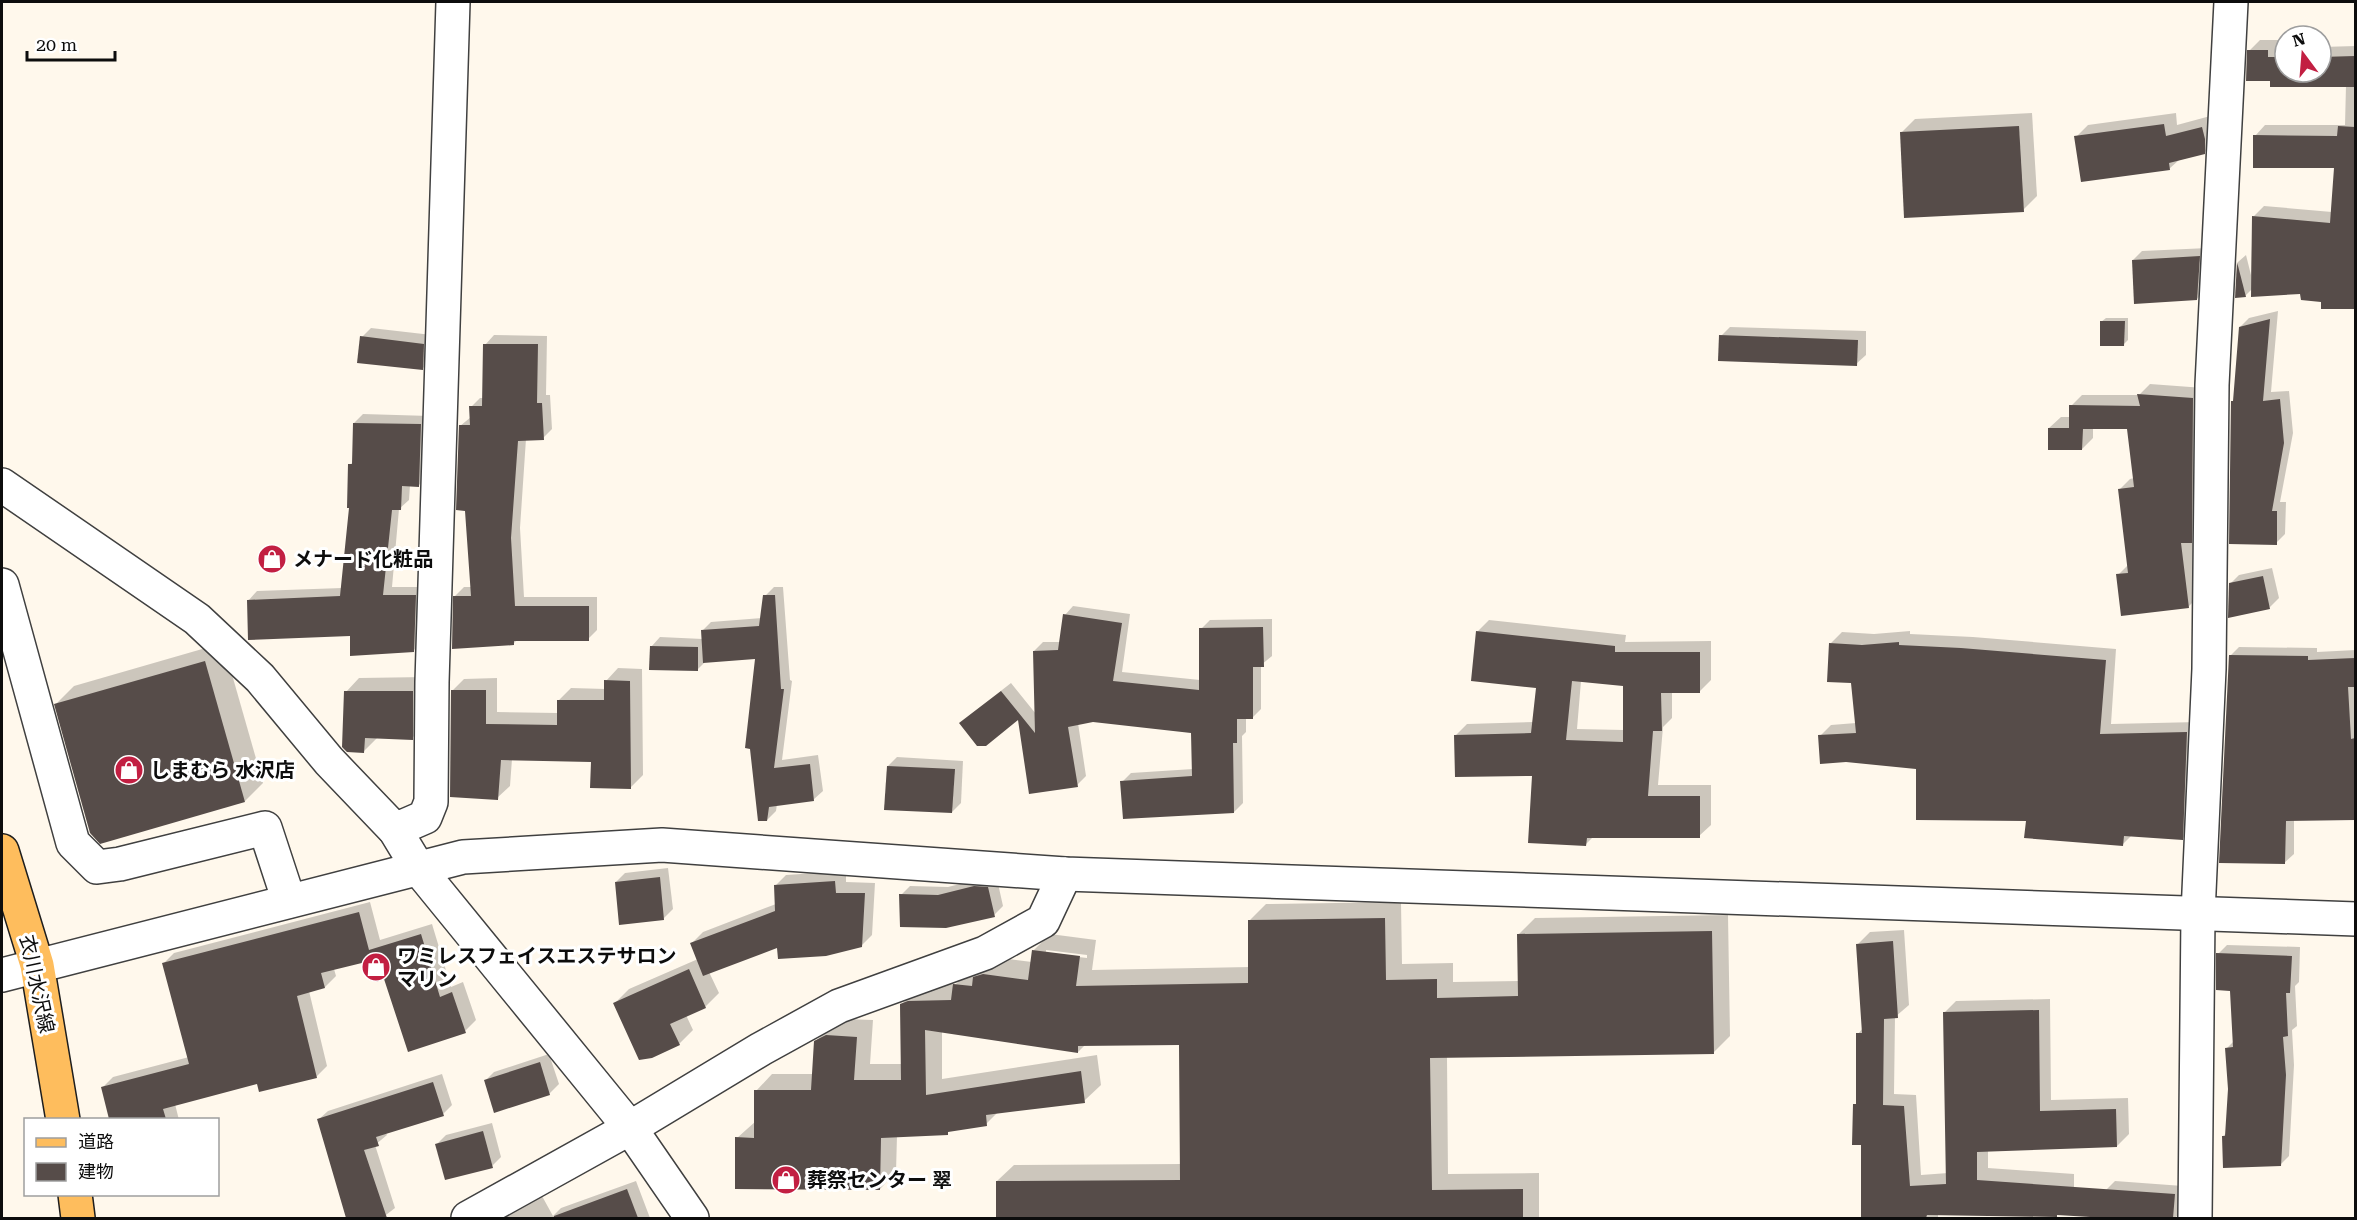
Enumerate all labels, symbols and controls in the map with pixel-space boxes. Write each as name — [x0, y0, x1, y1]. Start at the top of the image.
scale bar — [27, 24, 116, 62]
north arrow — [2273, 24, 2333, 84]
text: N — [2290, 29, 2308, 51]
text: 20 m — [36, 34, 77, 55]
shop icon: メナード化粧品 — [256, 543, 288, 575]
place label: メナード化粧品 — [293, 547, 433, 571]
shop icon: しまむら 水沢店 — [113, 754, 145, 786]
place label: しまむら 水沢店 — [150, 758, 295, 782]
street label: 衣川水沢線 — [15, 933, 59, 1035]
place label: ワミレスフェイスエステサロン マリン — [397, 944, 676, 991]
shop icon: ワミレスフェイスエステサロン マリン — [360, 951, 392, 983]
legend — [24, 1118, 219, 1196]
text: 道路 — [78, 1131, 114, 1152]
text: 建物 — [78, 1161, 114, 1182]
shop icon: 葬祭センター 翠 — [770, 1164, 802, 1196]
place label: 葬祭センター 翠 — [807, 1168, 952, 1192]

